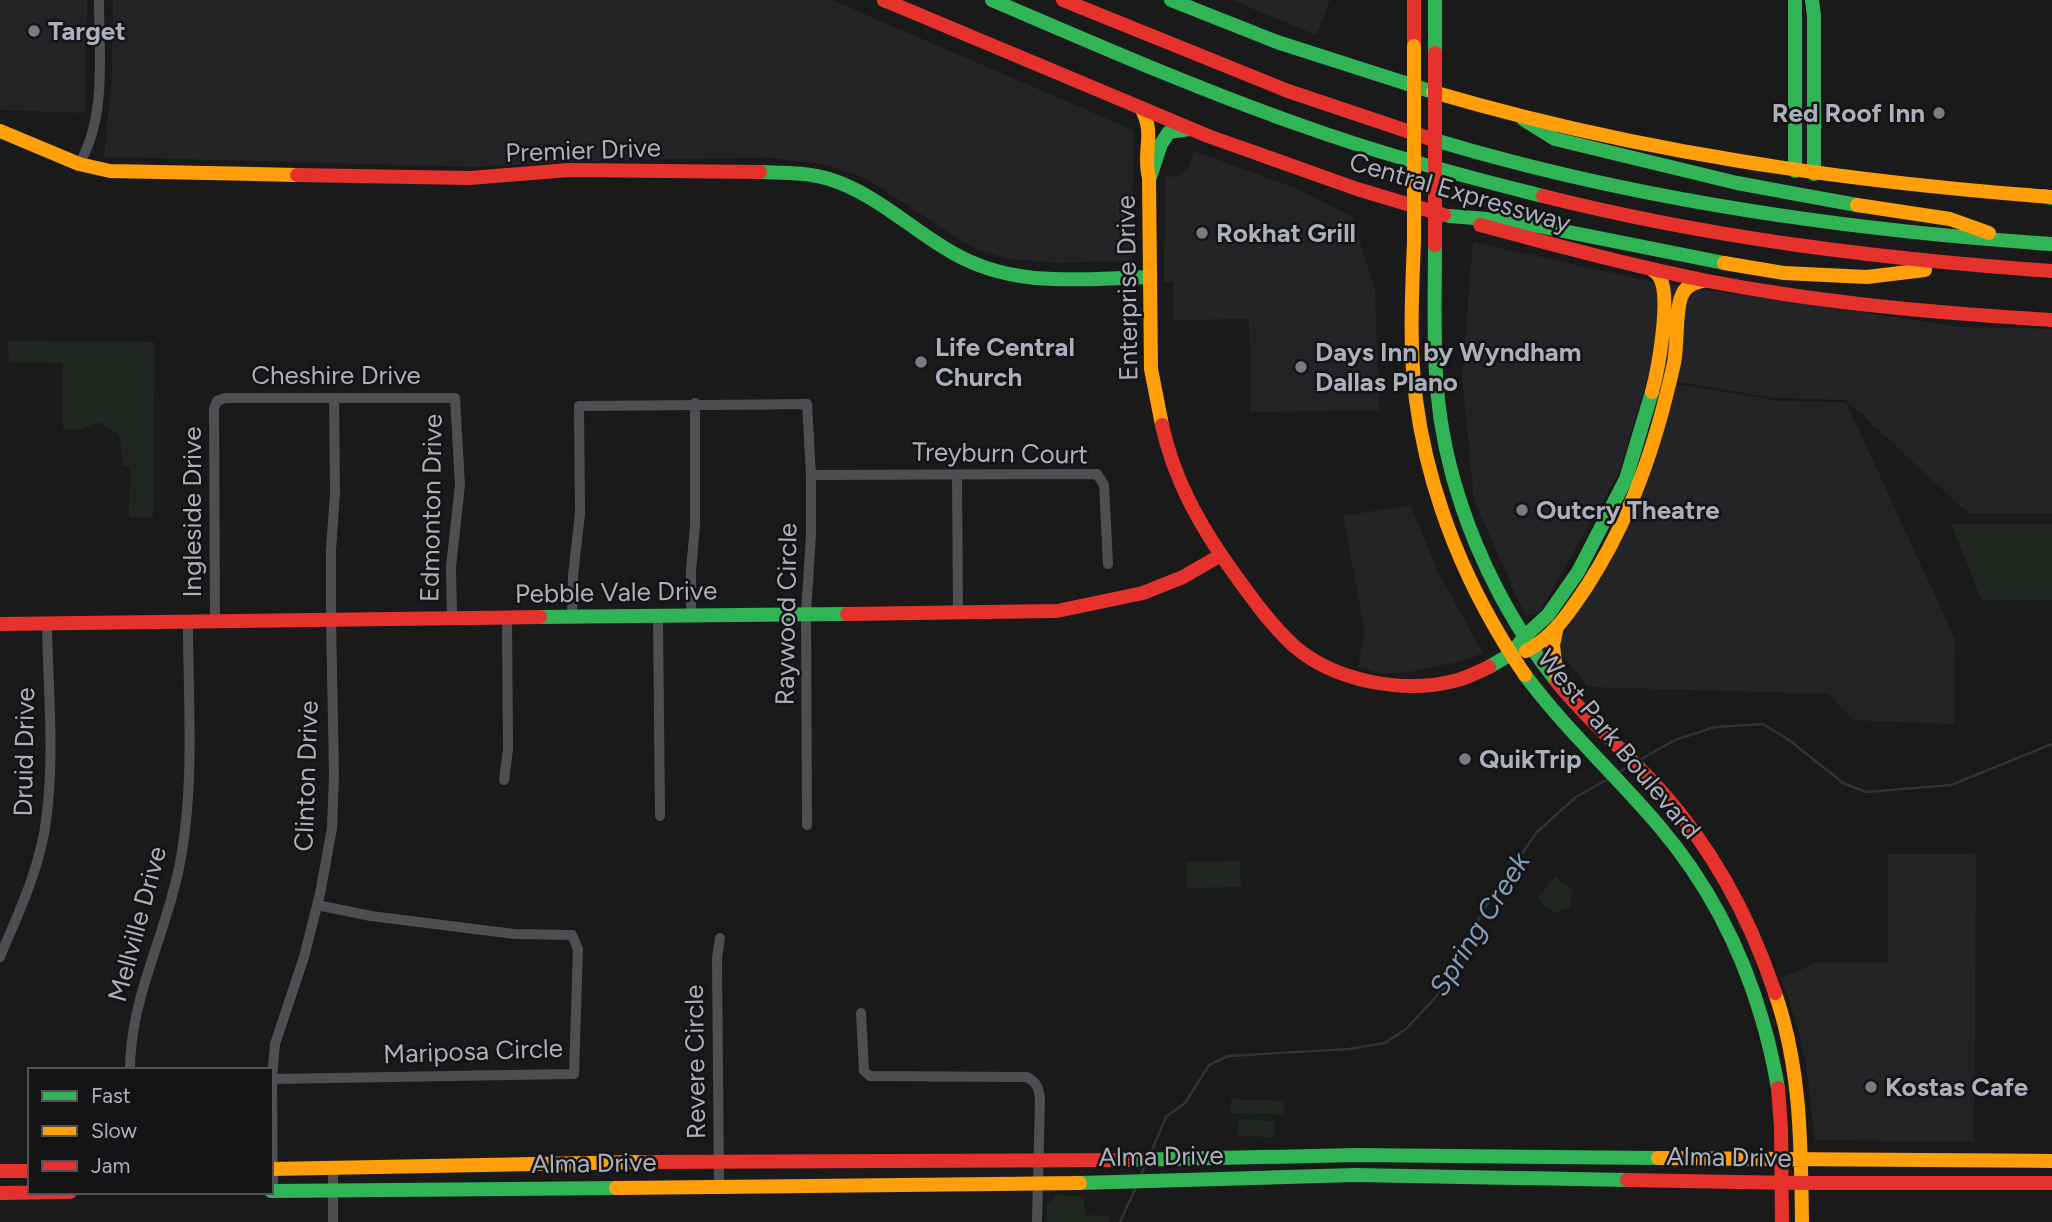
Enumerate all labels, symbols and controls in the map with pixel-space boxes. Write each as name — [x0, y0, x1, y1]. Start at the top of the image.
place label: Target — [48, 15, 126, 47]
marker: Target — [26, 23, 42, 39]
place label: Red Roof Inn — [1772, 97, 1925, 129]
marker: Red Roof Inn — [1931, 105, 1947, 121]
street label: Premier Drive — [505, 131, 661, 169]
street label: Central Expressway — [1346, 145, 1575, 239]
street label: Enterprise Drive — [1109, 195, 1145, 381]
place label: Rokhat Grill — [1216, 217, 1356, 249]
marker: Rokhat Grill — [1194, 225, 1210, 241]
place label: Life Central Church — [935, 331, 1075, 393]
place label: Days Inn by Wyndham Dallas Plano — [1315, 336, 1581, 398]
marker: Life Central Church — [913, 354, 929, 370]
street label: Cheshire Drive — [251, 359, 421, 391]
marker: Days Inn by Wyndham Dallas Plano — [1293, 359, 1309, 375]
street label: Edmonton Drive — [413, 414, 449, 602]
street label: Ingleside Drive — [176, 427, 208, 597]
street label: Treyburn Court — [912, 435, 1088, 471]
place label: Outcry Theatre — [1536, 494, 1720, 526]
marker: Outcry Theatre — [1514, 502, 1530, 518]
street label: Raywood Circle — [768, 523, 804, 705]
street label: Pebble Vale Drive — [514, 574, 718, 610]
street label: West Park Boulevard — [1530, 643, 1708, 845]
street label: Druid Drive — [7, 687, 41, 817]
street label: Clinton Drive — [287, 700, 325, 852]
place label: QuikTrip — [1479, 743, 1582, 775]
marker: QuikTrip — [1457, 751, 1473, 767]
street label: Mellville Drive — [101, 843, 173, 1005]
water label: Spring Creek — [1421, 845, 1537, 1002]
street label: Revere Circle — [678, 984, 712, 1140]
street label: Mariposa Circle — [383, 1032, 563, 1070]
legend — [28, 1068, 273, 1194]
place label: Kostas Cafe — [1885, 1071, 2028, 1103]
marker: Kostas Cafe — [1863, 1079, 1879, 1095]
text: Fast — [91, 1083, 131, 1108]
text: Slow — [91, 1118, 137, 1143]
street label: Alma Drive — [1098, 1139, 1224, 1173]
street label: Alma Drive — [1666, 1140, 1792, 1174]
street label: Alma Drive — [531, 1146, 657, 1180]
text: Jam — [91, 1153, 130, 1178]

